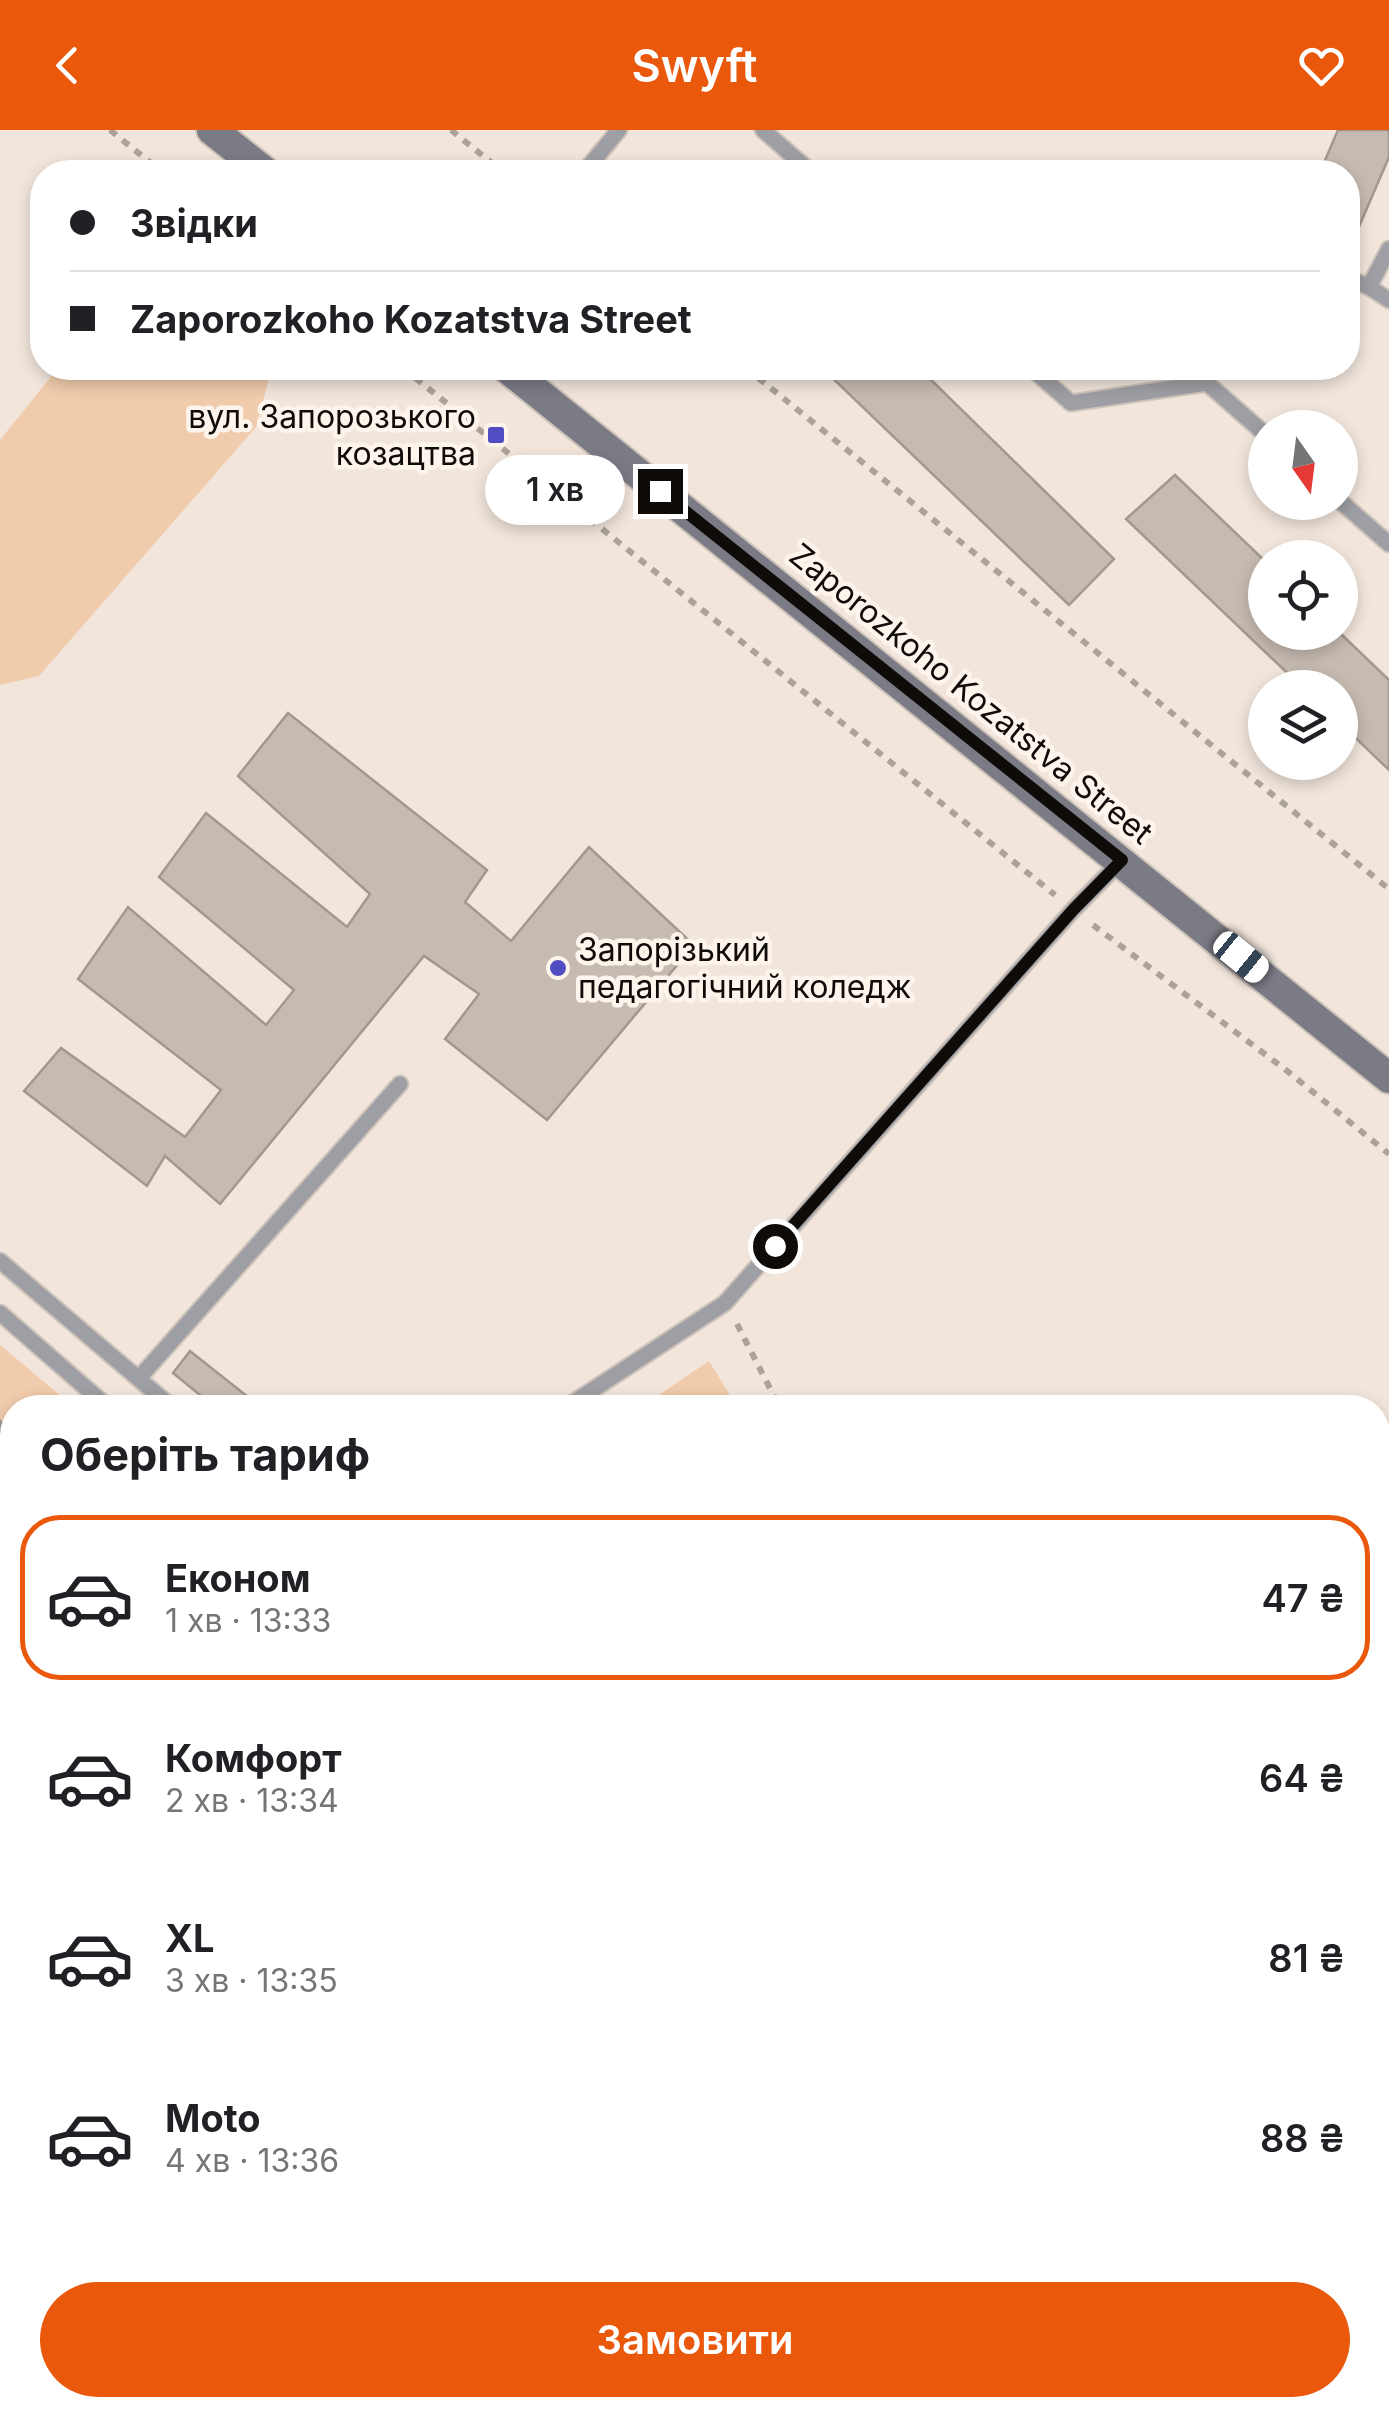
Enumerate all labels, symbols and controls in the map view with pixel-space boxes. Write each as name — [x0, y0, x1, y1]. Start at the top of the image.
icon: back — [40, 38, 95, 93]
text: Swyft — [632, 38, 757, 93]
icon: heart — [1294, 38, 1349, 93]
text: Звідки — [130, 200, 258, 246]
text: Zaporozkoho Kozatstva Street — [130, 296, 692, 342]
place label: вул. Запорозького козацтва — [188, 397, 476, 473]
north arrow — [1248, 410, 1358, 520]
map controls — [1248, 410, 1358, 780]
marker: вул. Запорозького козацтва — [485, 424, 507, 446]
callout: 1 хв — [485, 456, 625, 526]
route end — [638, 469, 683, 514]
text: 1 хв — [526, 470, 584, 509]
street label: Zaporozkoho Kozatstva Street — [782, 535, 1161, 852]
button: locate — [1248, 540, 1358, 650]
button: layers — [1248, 670, 1358, 780]
car — [1208, 926, 1274, 988]
place label: Запорізький педагогічний коледж — [578, 930, 911, 1006]
marker: Запорізький педагогічний коледж — [547, 957, 569, 979]
route start — [753, 1224, 798, 1269]
text: Оберіть тариф — [40, 1427, 370, 1482]
icon: car — [45, 1553, 135, 1643]
text: Економ — [165, 1555, 311, 1601]
text: 47 ₴ — [1262, 1575, 1345, 1621]
text: 1 хв · 13:33 — [165, 1601, 331, 1640]
icon: car — [45, 1733, 135, 1823]
text: Комфорт — [165, 1735, 342, 1781]
text: 64 ₴ — [1259, 1755, 1345, 1801]
text: 2 хв · 13:34 — [165, 1781, 339, 1820]
icon: car — [45, 1913, 135, 2003]
text: XL — [165, 1915, 215, 1961]
text: 81 ₴ — [1268, 1935, 1345, 1981]
text: 3 хв · 13:35 — [165, 1961, 338, 2000]
icon: car — [45, 2093, 135, 2183]
text: Moto — [165, 2095, 261, 2141]
text: 88 ₴ — [1260, 2115, 1345, 2161]
text: 4 хв · 13:36 — [165, 2141, 339, 2180]
button: Замовити — [40, 2282, 1350, 2397]

